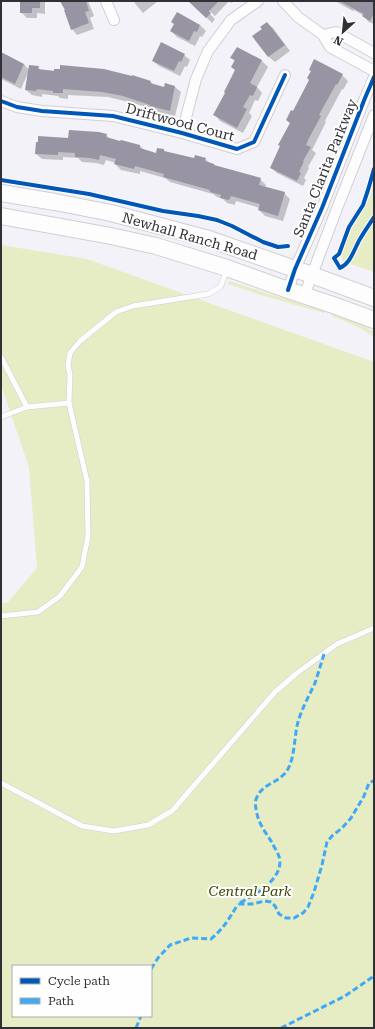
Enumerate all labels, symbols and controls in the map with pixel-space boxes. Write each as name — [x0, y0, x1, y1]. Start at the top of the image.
north arrow — [323, 12, 363, 52]
text: N — [331, 33, 345, 48]
street label: Santa Clarita Parkway — [290, 96, 360, 239]
street label: Driftwood Court — [124, 100, 236, 144]
street label: Newhall Ranch Road — [120, 209, 260, 263]
park label: Central Park — [209, 883, 292, 899]
legend — [12, 965, 152, 1017]
text: Cycle path — [48, 974, 110, 988]
text: Path — [48, 994, 74, 1008]

